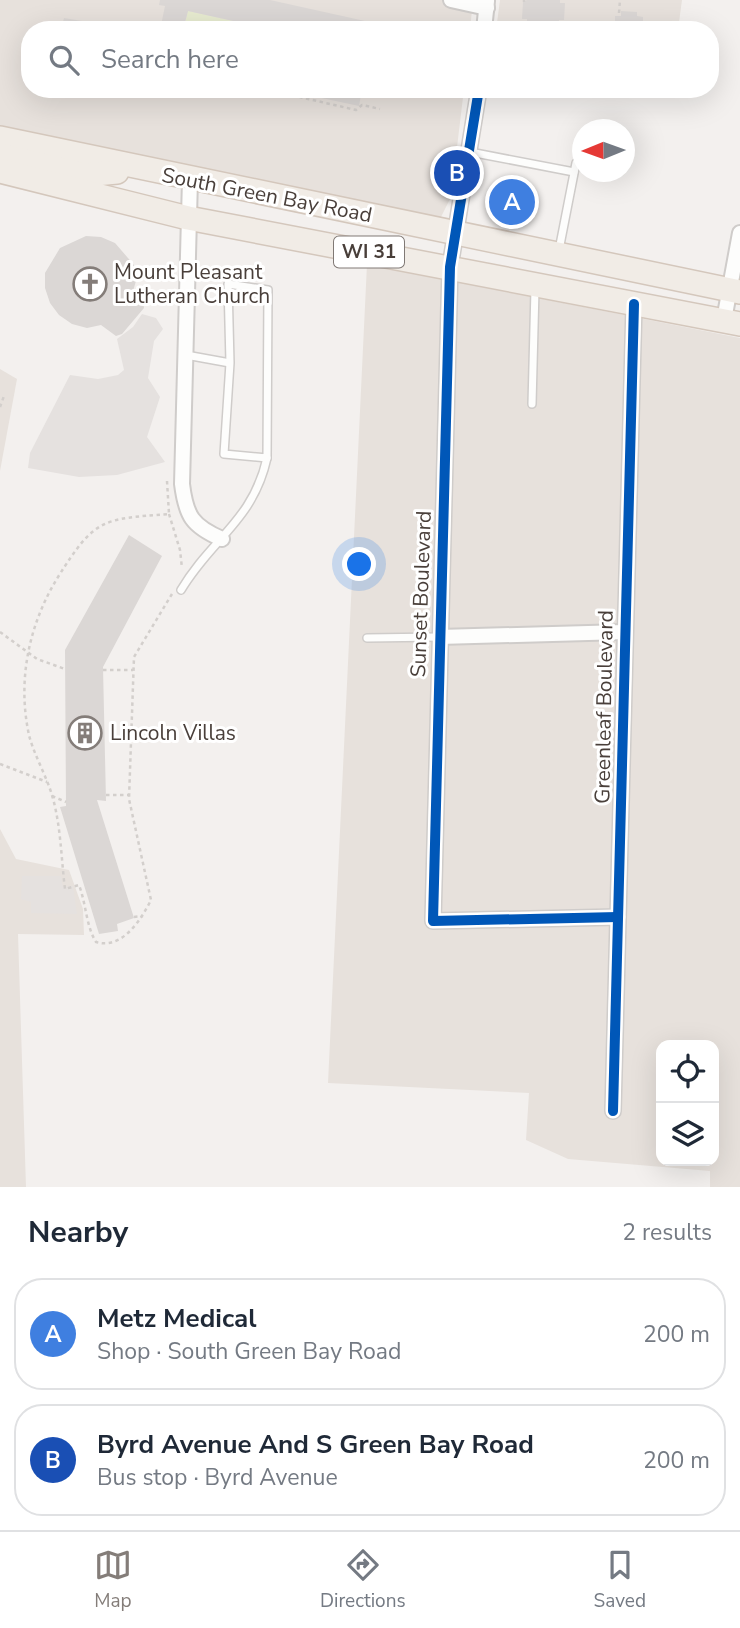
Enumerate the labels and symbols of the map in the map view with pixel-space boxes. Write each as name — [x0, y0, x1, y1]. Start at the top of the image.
north arrow — [572, 119, 635, 182]
pin: B — [434, 147, 480, 199]
street label: South Green Bay Road — [159, 161, 375, 229]
pin: A — [489, 176, 535, 228]
road number: WI 31 — [334, 236, 404, 268]
place label: Mount Pleasant Lutheran Church — [114, 258, 270, 310]
church icon: Mount Pleasant Lutheran Church — [71, 265, 109, 303]
street label: Sunset Boulevard — [404, 510, 438, 678]
your location — [342, 547, 376, 581]
street label: Greenleaf Boulevard — [588, 610, 620, 804]
building icon: Lincoln Villas — [66, 714, 104, 752]
place label: Lincoln Villas — [110, 719, 236, 747]

